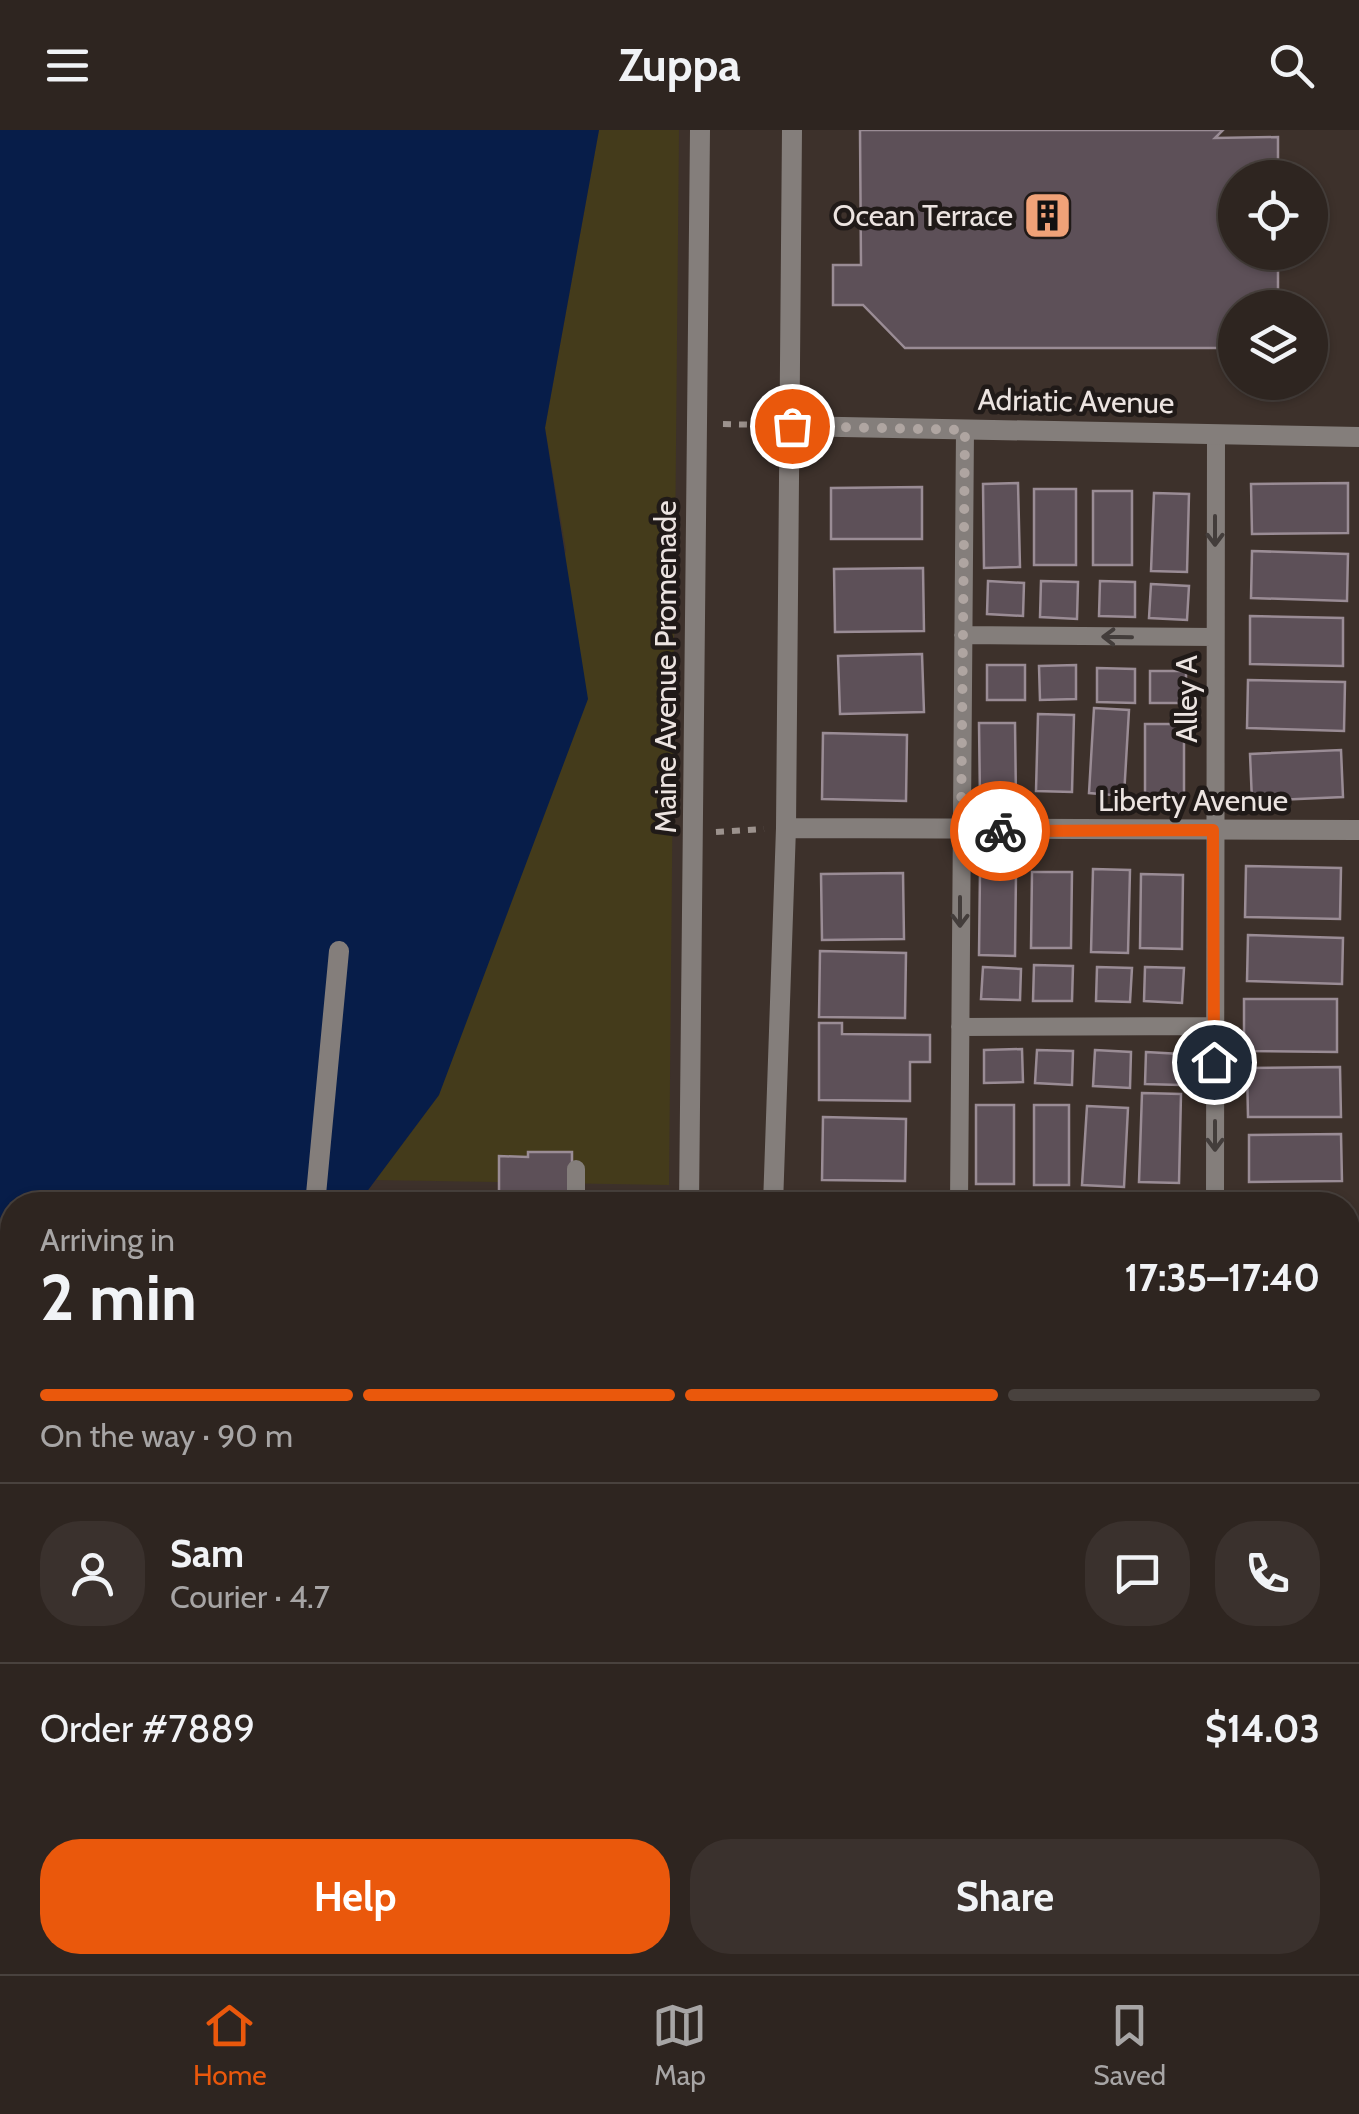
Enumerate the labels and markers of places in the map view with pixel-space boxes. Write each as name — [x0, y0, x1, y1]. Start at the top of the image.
building icon: Ocean Terrace — [1022, 189, 1074, 241]
place label: Ocean Terrace — [832, 197, 1013, 234]
pin — [750, 384, 835, 469]
pin — [1172, 1020, 1257, 1105]

